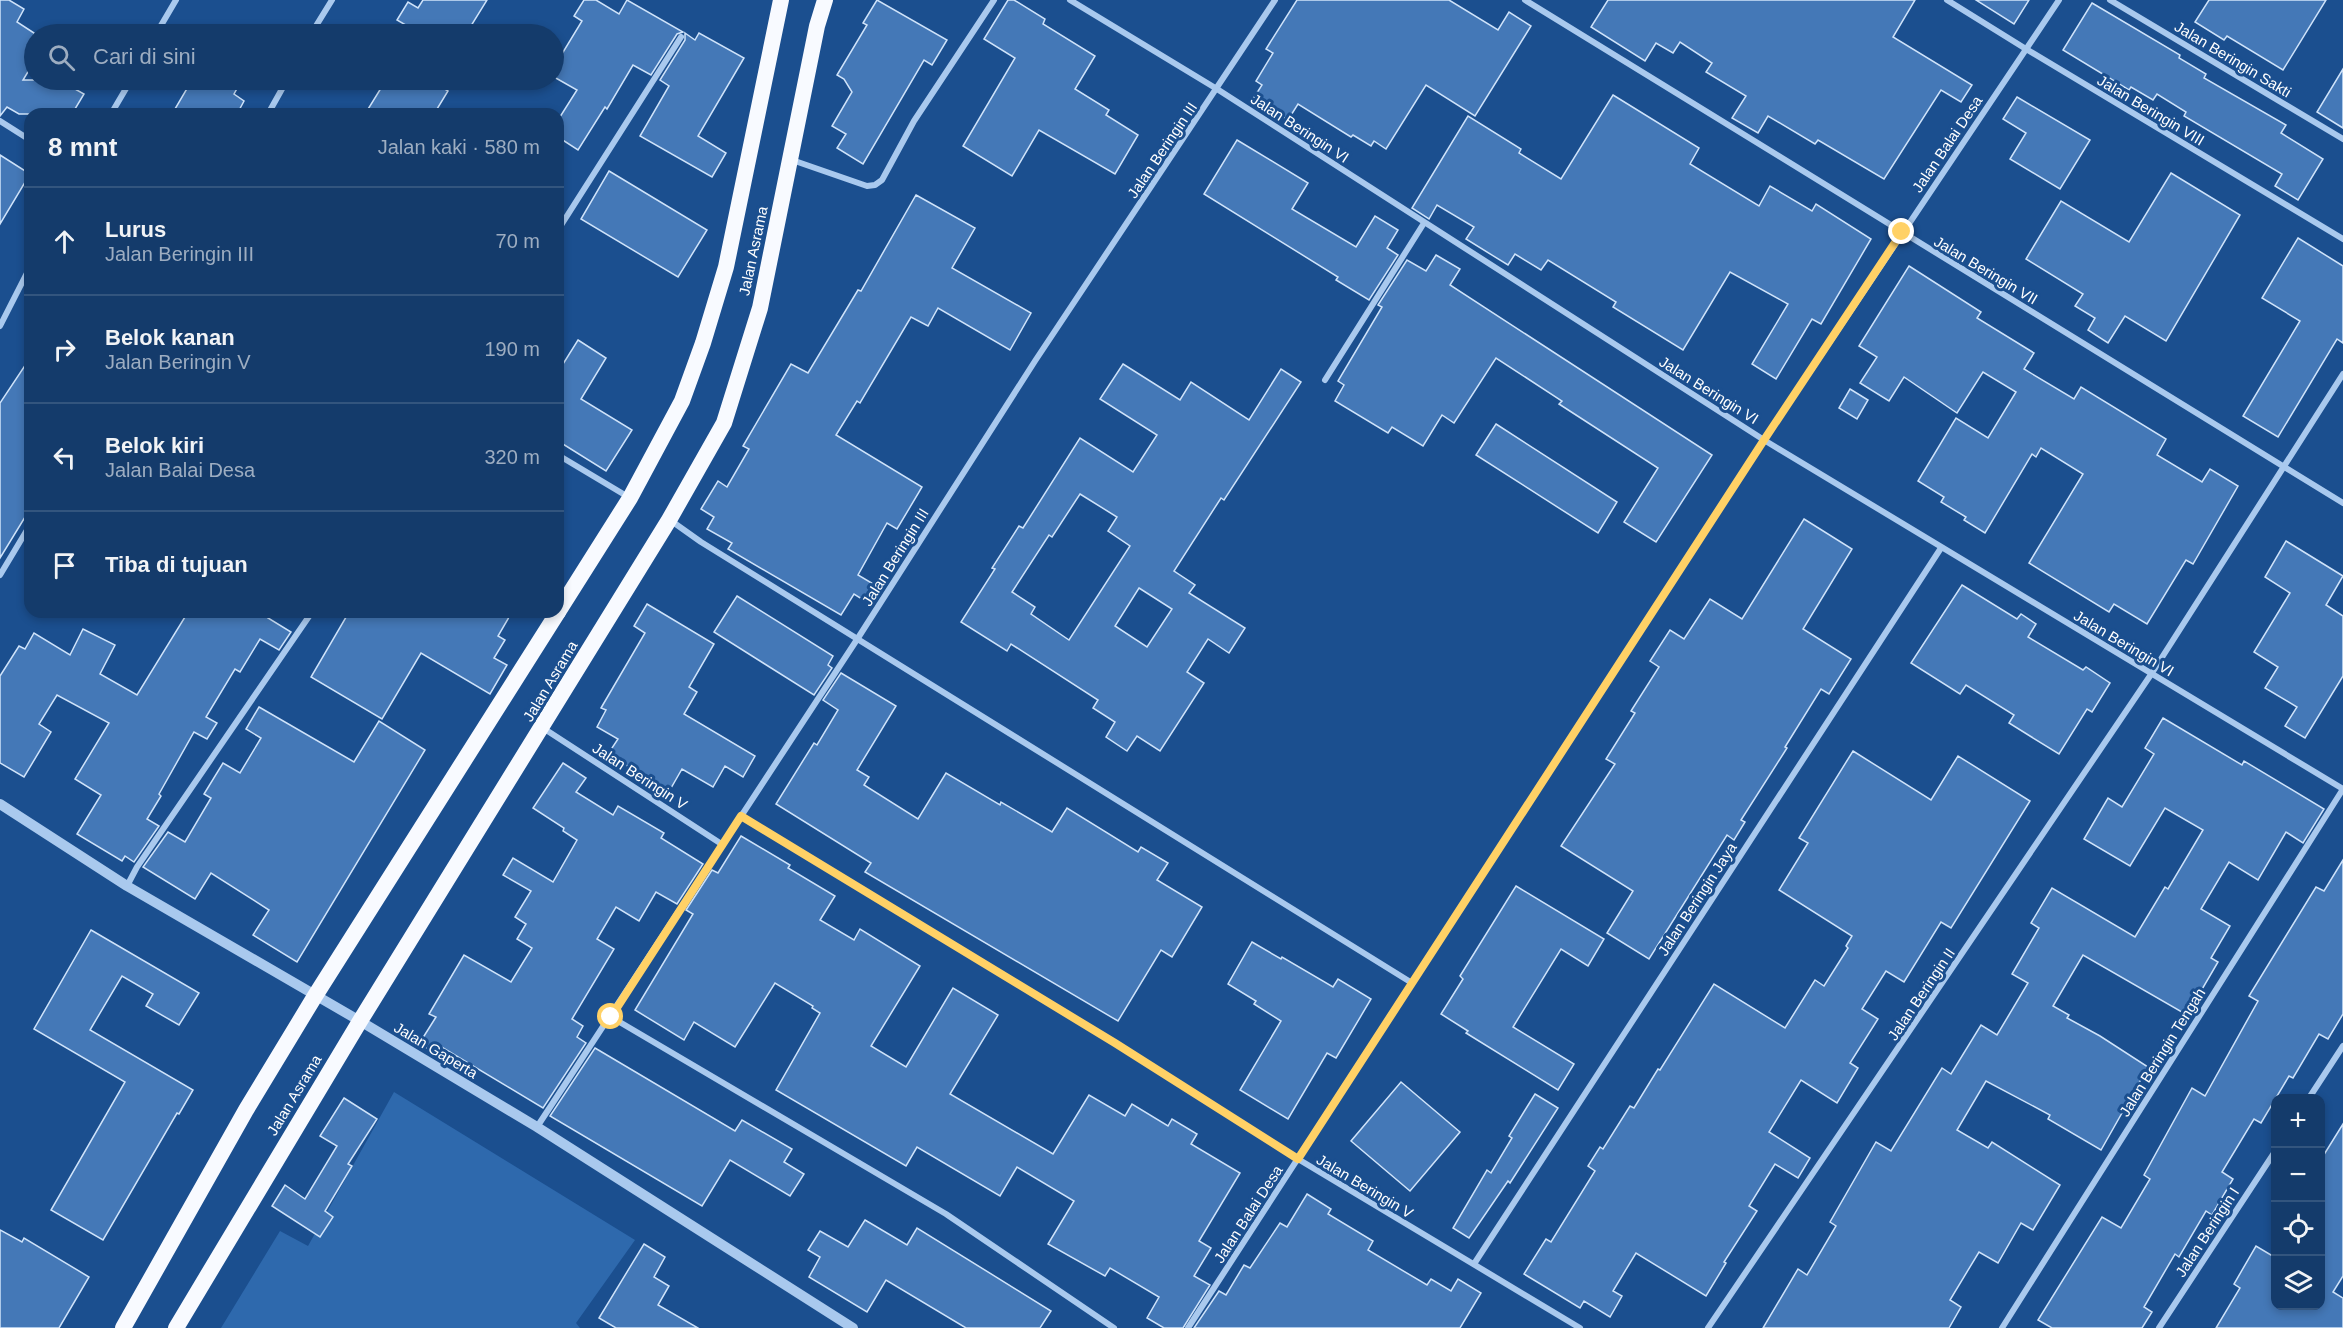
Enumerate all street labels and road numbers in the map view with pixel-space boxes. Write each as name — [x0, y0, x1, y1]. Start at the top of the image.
street label: Jalan Beringin Sakti — [2172, 18, 2294, 100]
street label: Jalan Beringin VIII — [2094, 71, 2208, 149]
street label: Jalan Beringin VI — [1248, 90, 1352, 166]
street label: Jalan Balai Desa — [1908, 92, 1986, 195]
street label: Jalan Beringin III — [1124, 99, 1200, 201]
street label: Jalan Asrama — [735, 204, 771, 297]
street label: Jalan Beringin VII — [1931, 232, 2041, 308]
street label: Jalan Beringin VI — [1656, 353, 1762, 427]
street label: Jalan Beringin III — [858, 505, 932, 609]
street label: Jalan Beringin VI — [2071, 607, 2177, 679]
street label: Jalan Asrama — [519, 637, 581, 724]
street label: Jalan Beringin V — [590, 739, 690, 813]
street label: Jalan Beringin Jaya — [1654, 839, 1740, 959]
street label: Jalan Beringin II — [1884, 945, 1958, 1043]
street label: Jalan Beringin Tengah — [2116, 985, 2208, 1119]
street label: Jalan Gaperta — [391, 1018, 481, 1082]
street label: Jalan Asrama — [263, 1051, 325, 1138]
street label: Jalan Beringin V — [1314, 1151, 1416, 1221]
street label: Jalan Balai Desa — [1210, 1162, 1286, 1266]
street label: Jalan Beringin I — [2172, 1184, 2242, 1280]

